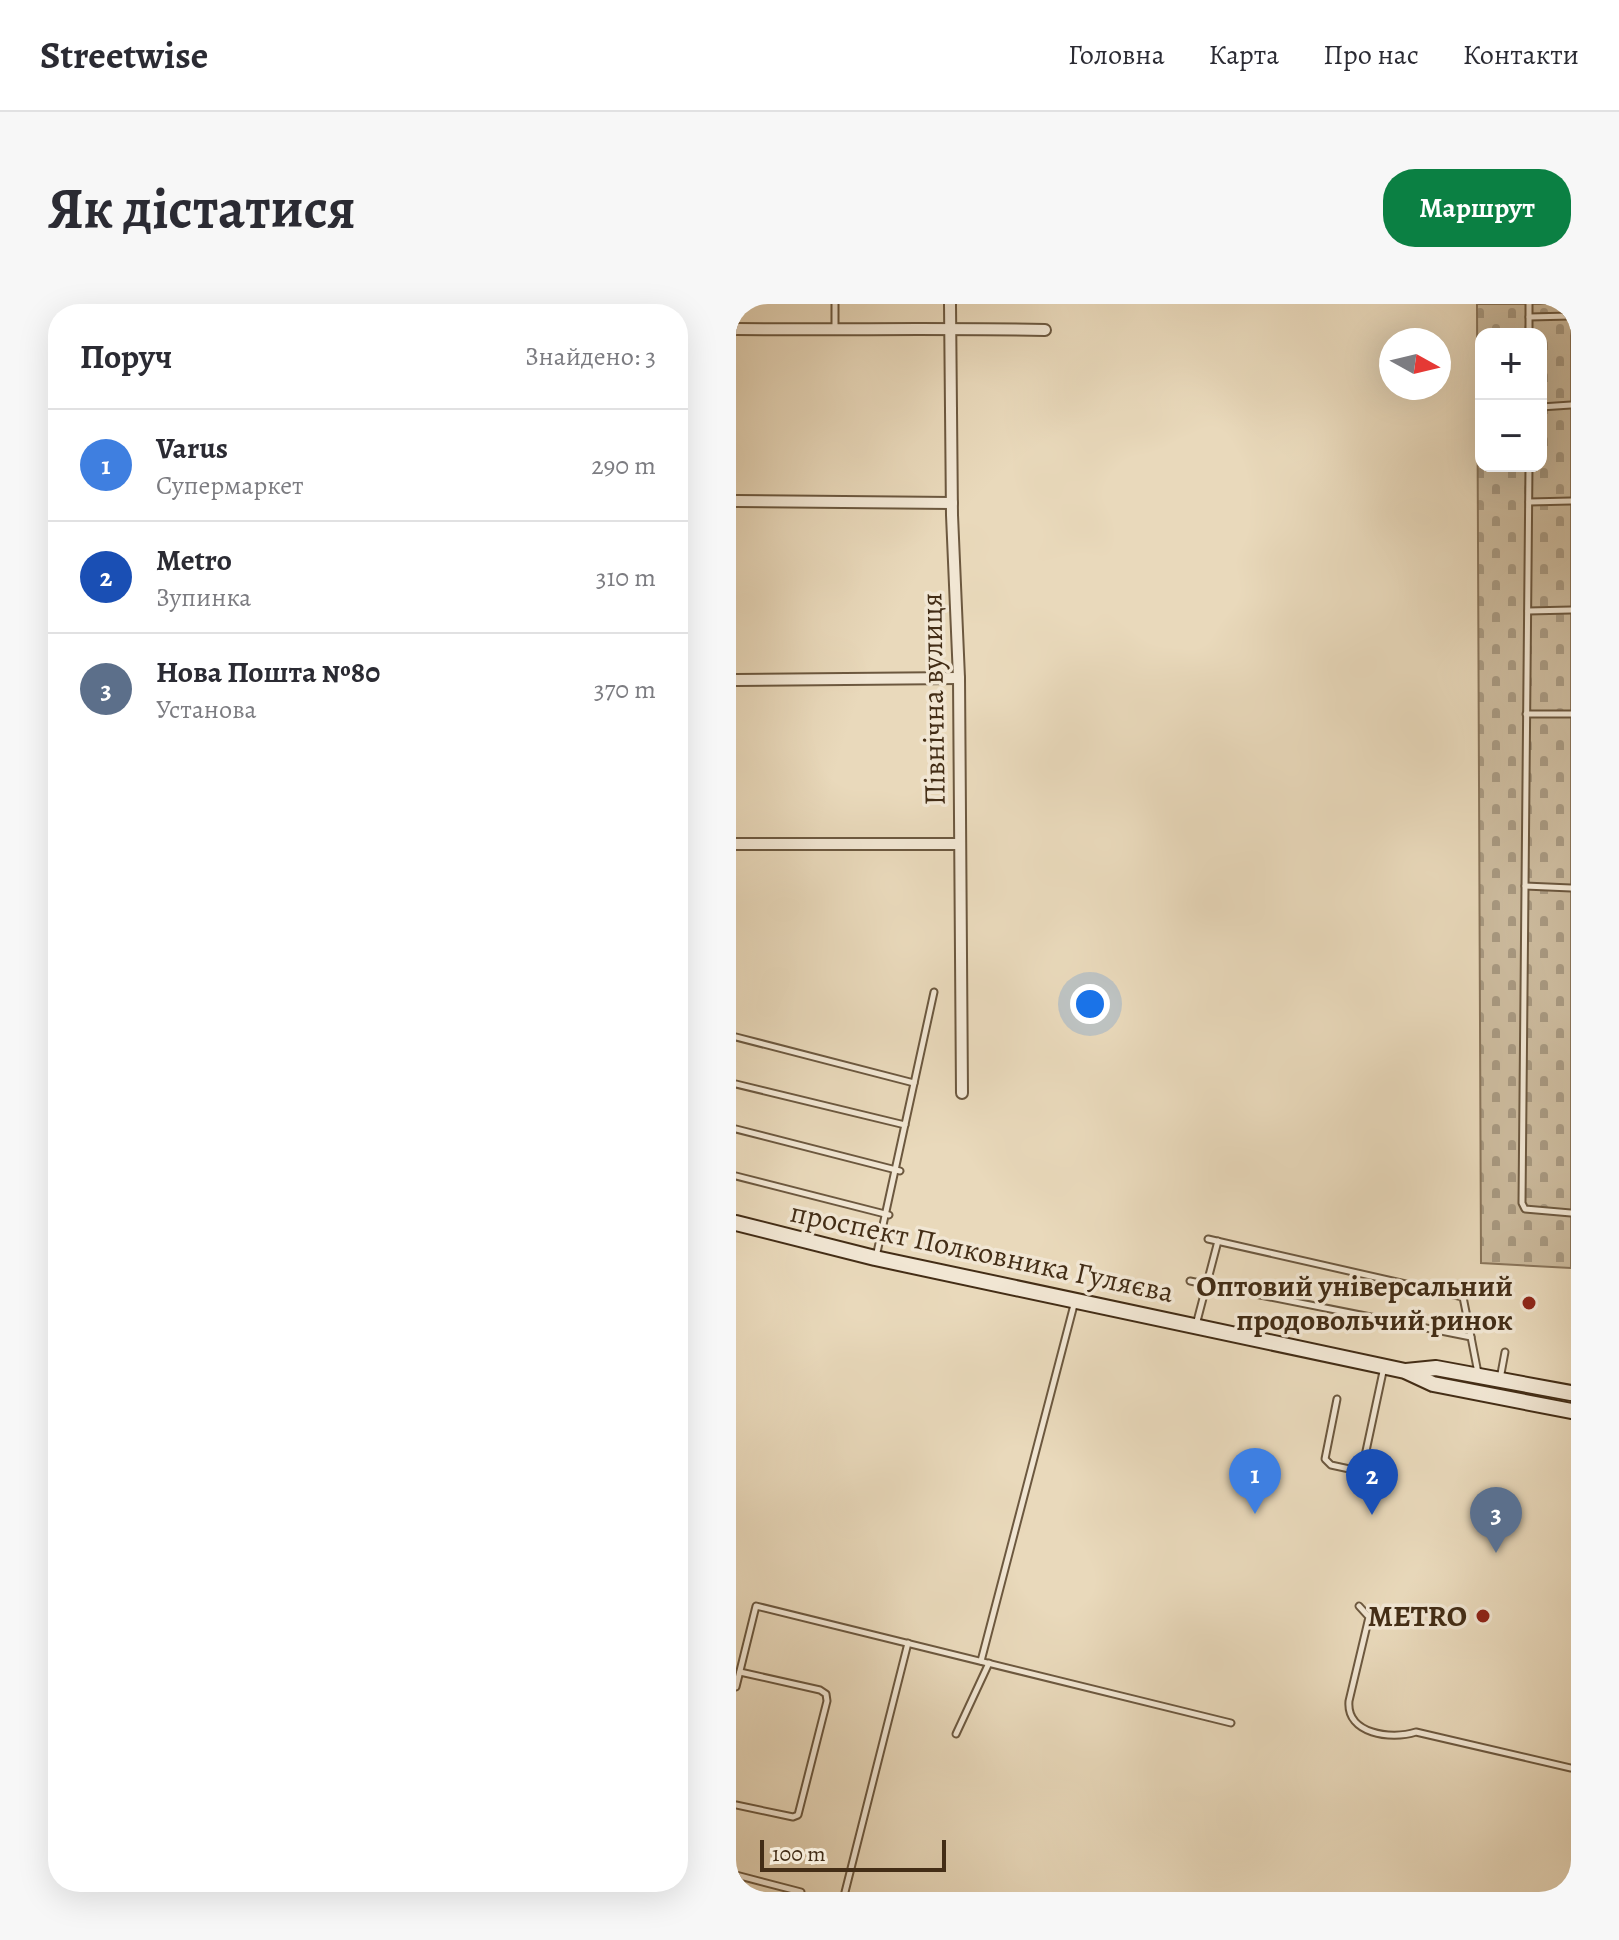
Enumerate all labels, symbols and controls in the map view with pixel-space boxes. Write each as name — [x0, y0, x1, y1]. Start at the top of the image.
text: Streetwise — [40, 29, 208, 81]
text: Головна — [1068, 36, 1165, 74]
text: Карта — [1209, 36, 1279, 74]
text: Про нас — [1323, 36, 1419, 74]
text: Контакти — [1463, 36, 1579, 74]
button: Маршрут — [1383, 169, 1571, 247]
text: Як дістатися — [48, 170, 356, 246]
north arrow — [1379, 328, 1451, 400]
map controls — [1475, 328, 1547, 472]
button: + — [1475, 328, 1547, 400]
text: Поруч — [80, 333, 172, 380]
text: Знайдено: 3 — [525, 339, 656, 374]
button: − — [1475, 400, 1547, 472]
text: Varus — [156, 428, 228, 468]
text: 1 — [101, 448, 111, 483]
text: 290 m — [591, 448, 656, 483]
text: Супермаркет — [156, 468, 304, 503]
text: Metro — [156, 540, 232, 580]
text: 2 — [100, 560, 112, 595]
text: 310 m — [596, 560, 656, 595]
text: Зупинка — [156, 580, 251, 615]
street label: Північна вулиця — [911, 592, 955, 806]
text: Нова Пошта №80 — [156, 652, 380, 692]
text: 3 — [100, 672, 112, 707]
text: 370 m — [594, 672, 656, 707]
text: Установа — [156, 692, 257, 727]
your location — [1070, 984, 1110, 1024]
street label: проспект Полковника Гуляєва — [787, 1192, 1178, 1312]
place label: Оптовий універсальний продовольчий ринок — [1196, 1266, 1513, 1340]
marker: Оптовий універсальний продовольчий ринок — [1520, 1294, 1538, 1312]
pin: 1 — [1229, 1448, 1281, 1514]
pin: 2 — [1346, 1449, 1398, 1515]
pin: 3 — [1470, 1487, 1522, 1553]
place label: METRO — [1368, 1596, 1467, 1636]
marker: METRO — [1474, 1607, 1492, 1625]
scale bar — [760, 1836, 946, 1872]
text: 100 m — [772, 1839, 826, 1869]

